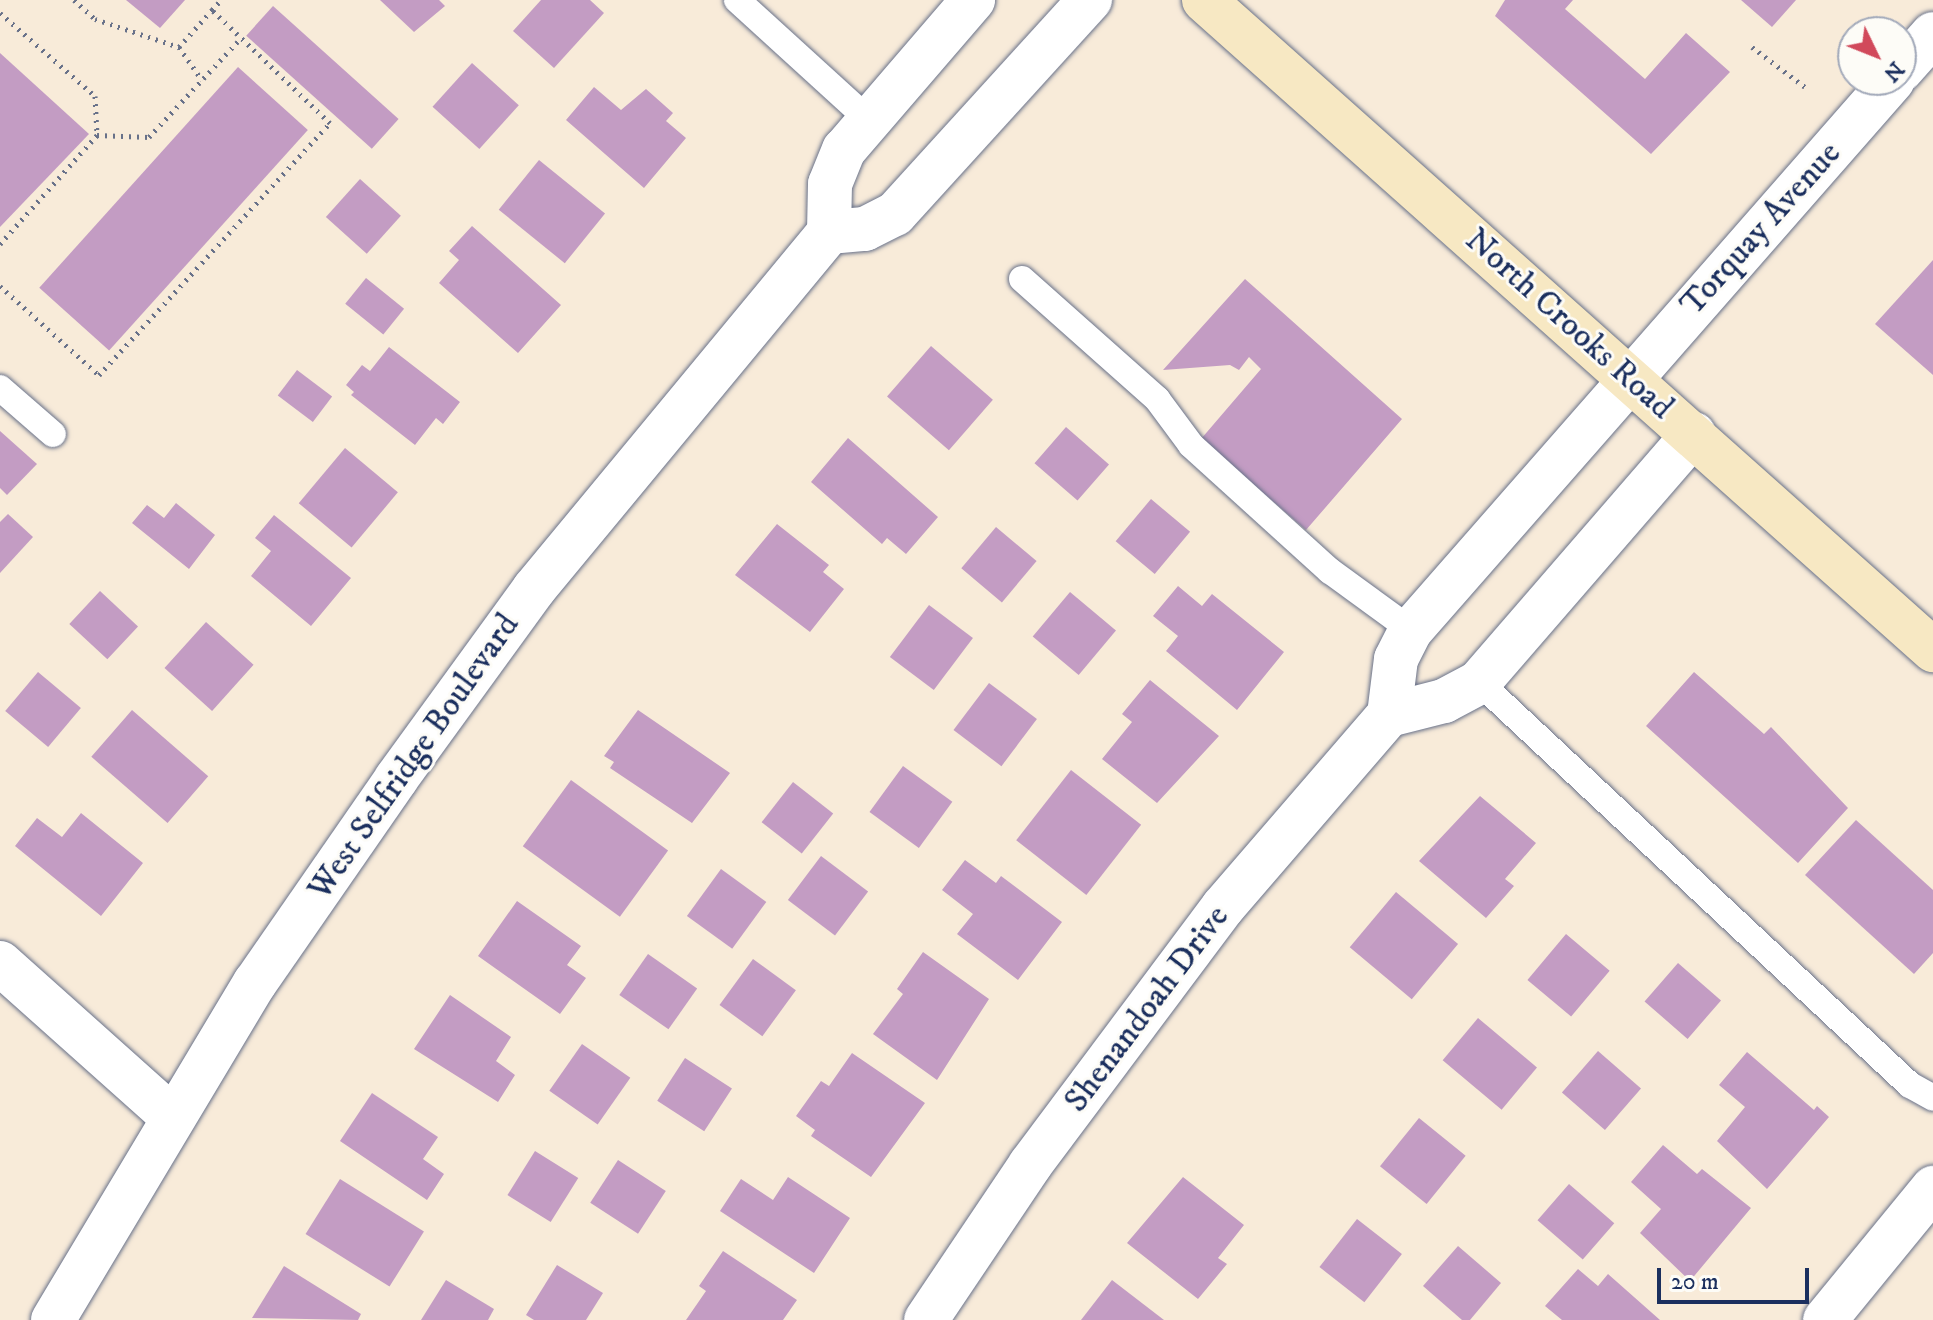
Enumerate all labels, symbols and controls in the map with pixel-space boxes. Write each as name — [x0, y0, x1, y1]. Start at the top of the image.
north arrow — [1837, 16, 1917, 96]
text: N — [1877, 56, 1909, 87]
street label: Torquay Avenue — [1672, 134, 1850, 324]
street label: North Crooks Road — [1456, 220, 1682, 428]
street label: West Selfridge Boulevard — [300, 606, 528, 908]
street label: Shenandoah Drive — [1056, 898, 1238, 1120]
scale bar — [1661, 1252, 1813, 1302]
text: 20 m — [1671, 1267, 1719, 1297]

